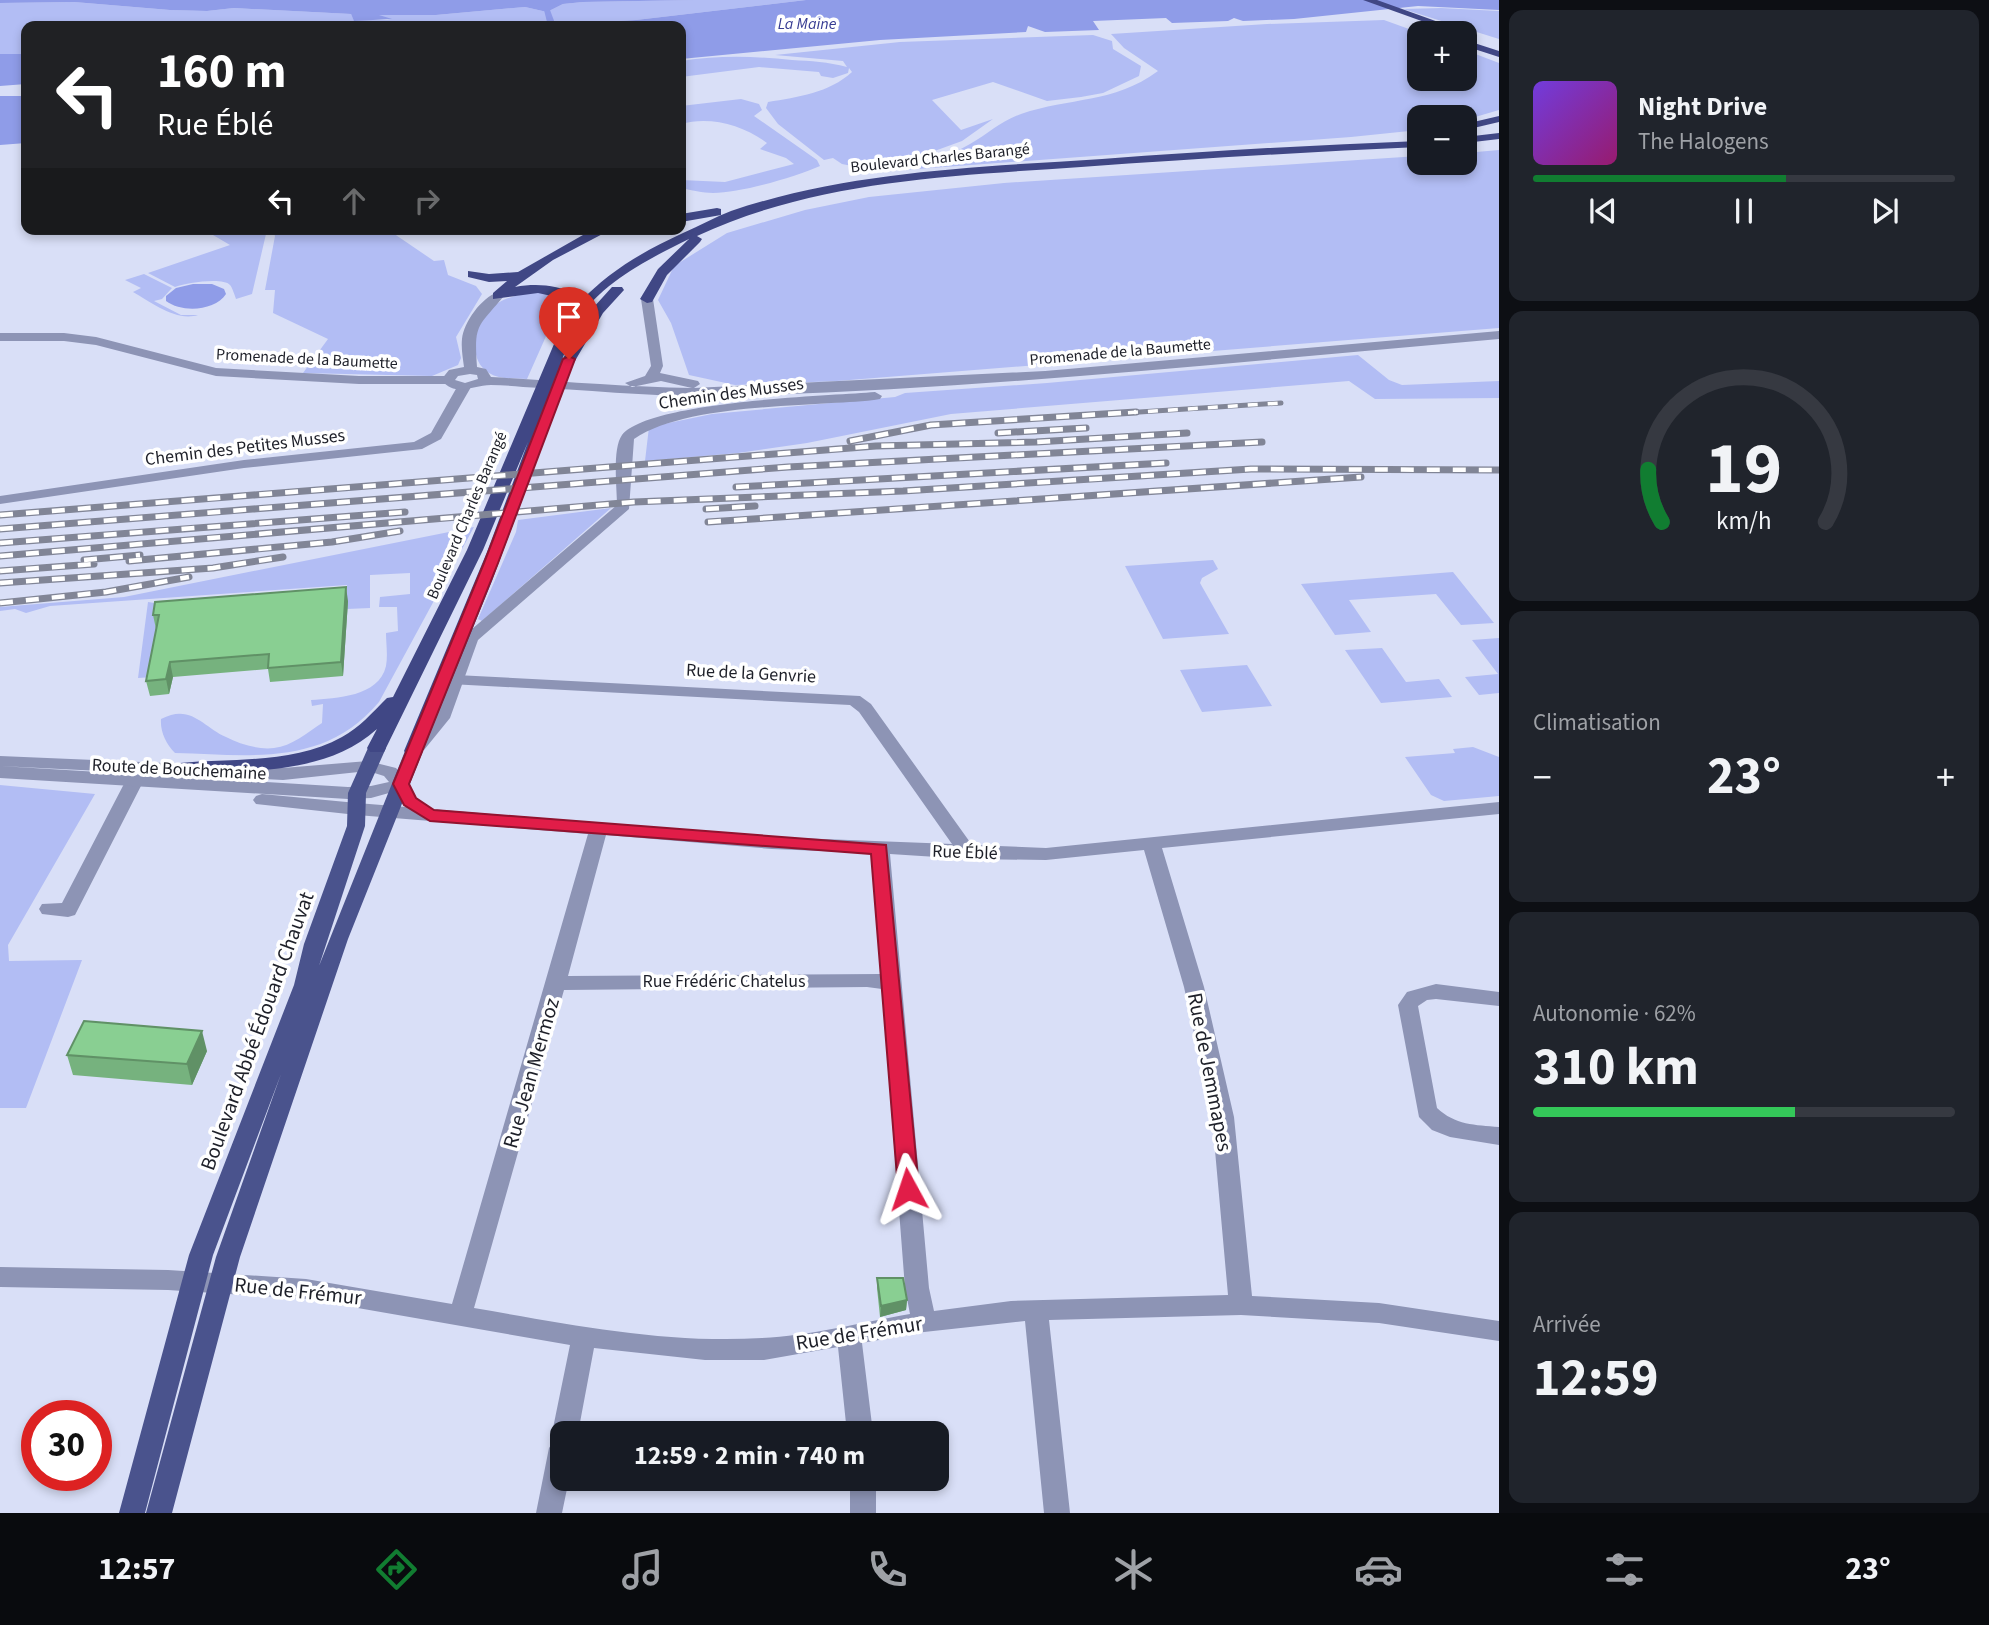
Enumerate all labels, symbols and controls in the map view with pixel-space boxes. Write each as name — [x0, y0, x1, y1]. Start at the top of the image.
water label: La Maine — [778, 13, 837, 35]
map controls — [1407, 21, 1477, 175]
button: + — [1407, 21, 1477, 91]
text: 160 m — [157, 37, 286, 107]
icon: left — [42, 49, 133, 140]
text: Night Drive — [1638, 88, 1767, 125]
text: Rue Éblé — [157, 102, 273, 148]
button: − — [1407, 105, 1477, 175]
text: The Halogens — [1638, 125, 1769, 158]
street label: Boulevard Charles Barangé — [849, 138, 1031, 178]
icon: left — [262, 182, 300, 220]
icon: ahead — [335, 182, 373, 220]
icon: right — [408, 182, 446, 220]
icon: previous — [1584, 192, 1622, 230]
icon: pause — [1725, 192, 1763, 230]
icon: next — [1866, 192, 1904, 230]
pin — [539, 287, 599, 359]
icon: arrive — [550, 298, 588, 336]
street label: Promenade de la Baumette — [1028, 333, 1212, 371]
street label: Promenade de la Baumette — [216, 343, 398, 375]
street label: Chemin des Musses — [657, 371, 805, 416]
text: 19 — [1706, 417, 1782, 521]
street label: Chemin des Petites Musses — [144, 423, 346, 472]
street label: Boulevard Charles Barangé — [422, 428, 512, 603]
text: km/h — [1716, 503, 1772, 539]
street label: Rue de la Genvrie — [685, 658, 817, 689]
text: Climatisation — [1533, 706, 1661, 739]
text: 23° — [1707, 740, 1781, 814]
text: − — [1533, 751, 1552, 805]
text: + — [1936, 751, 1955, 805]
street label: Route de Bouchemaine — [91, 752, 267, 787]
street label: Rue Éblé — [932, 839, 998, 866]
street label: Boulevard Abbé Édouard Chauvat — [193, 888, 321, 1174]
street label: Rue Frédéric Chatelus — [642, 969, 806, 994]
street label: Rue de Jemmapes — [1180, 990, 1240, 1154]
street label: Rue Jean Mermoz — [495, 994, 567, 1152]
text: Autonomie · 62% — [1533, 997, 1696, 1030]
text: 310 km — [1533, 1031, 1699, 1105]
position arrow — [871, 1152, 945, 1226]
street label: Rue de Frémur — [233, 1269, 364, 1313]
street label: Rue de Frémur — [794, 1308, 925, 1358]
text: Arrivée — [1533, 1308, 1601, 1341]
text: 12:59 — [1533, 1342, 1658, 1416]
speed limit sign: 30 — [21, 1400, 112, 1491]
text: 12:59 · 2 min · 740 m — [634, 1437, 865, 1474]
icon: directions — [372, 1545, 421, 1594]
icon: music — [618, 1545, 667, 1594]
icon: phone — [863, 1545, 912, 1594]
icon: climate — [1109, 1545, 1158, 1594]
icon: car — [1354, 1545, 1403, 1594]
icon: filters — [1600, 1545, 1649, 1594]
text: 12:57 — [98, 1546, 175, 1592]
text: 23° — [1845, 1546, 1891, 1592]

